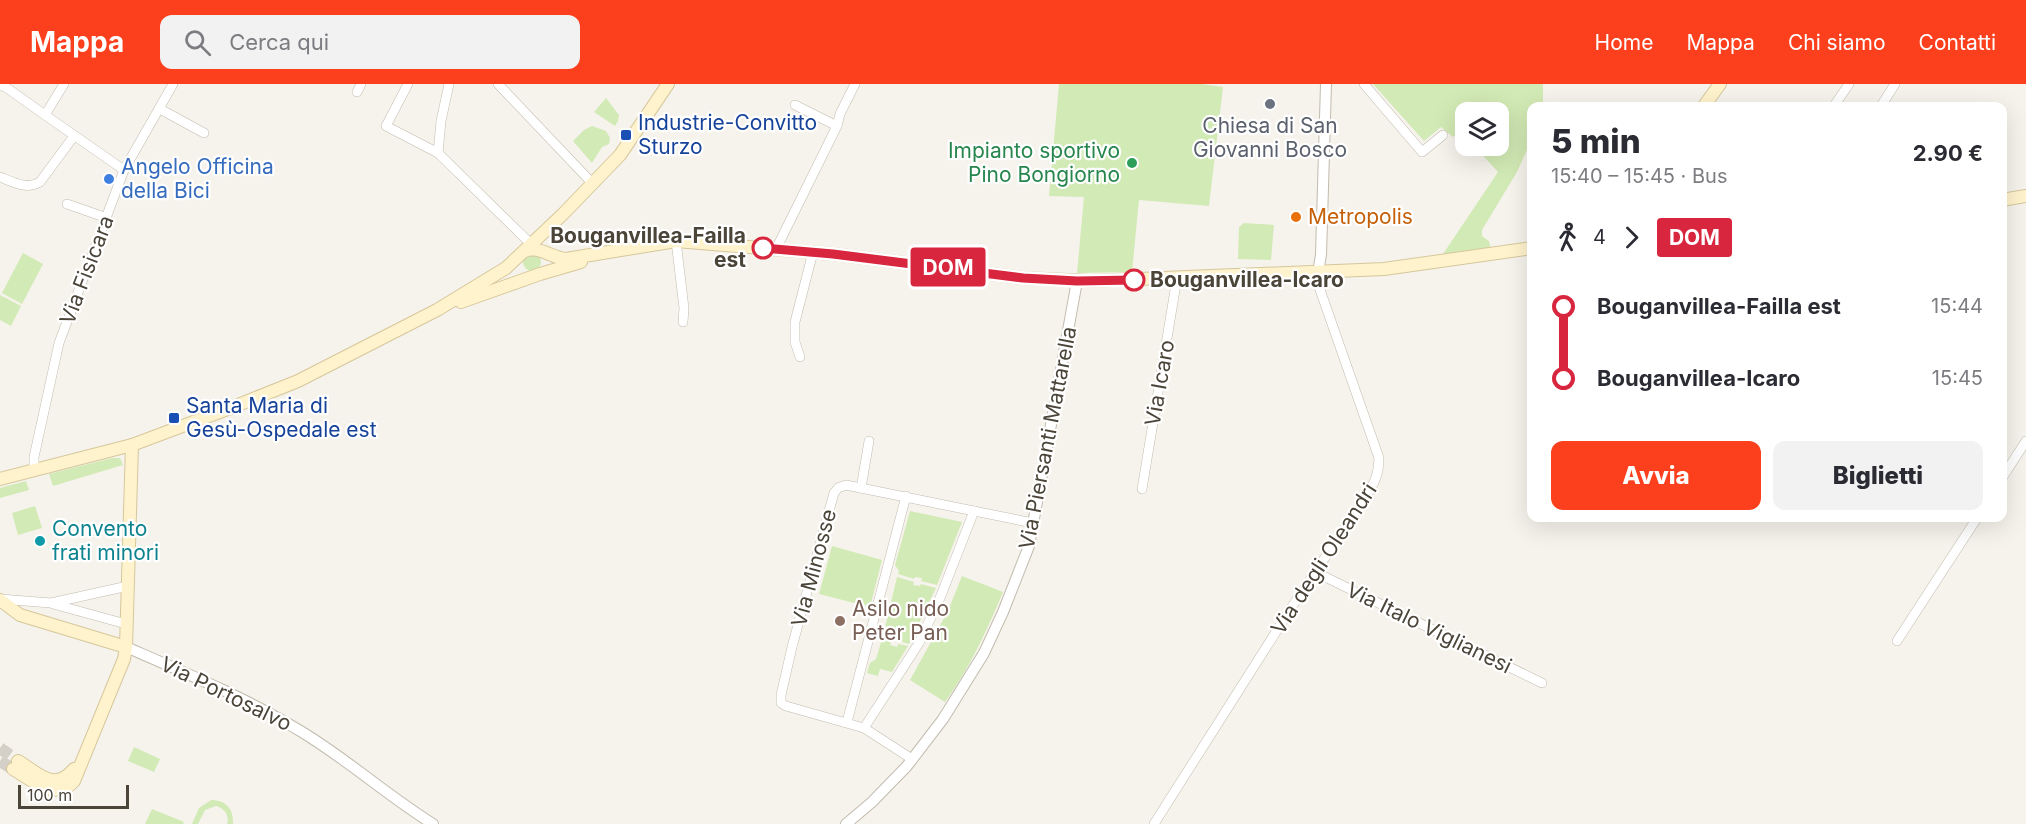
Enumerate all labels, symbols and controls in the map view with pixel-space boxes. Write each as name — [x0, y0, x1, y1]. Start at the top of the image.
search box — [160, 15, 580, 69]
text: Mappa — [30, 25, 124, 59]
icon: search — [181, 26, 214, 59]
text: Cerca qui — [229, 29, 329, 55]
text: Home — [1595, 30, 1653, 55]
text: Mappa — [1686, 30, 1755, 55]
text: Chi siamo — [1788, 30, 1886, 55]
text: Contatti — [1919, 30, 1996, 55]
marker: Chiesa di San Giovanni Bosco — [1263, 97, 1277, 111]
map controls — [1455, 102, 1509, 156]
button: layers — [1455, 102, 1509, 156]
place label: Industrie-Convitto Sturzo — [638, 110, 817, 159]
place label: Chiesa di San Giovanni Bosco — [1193, 113, 1347, 162]
text: 5 min — [1551, 121, 1641, 161]
marker: Industrie-Convitto Sturzo — [619, 128, 633, 142]
place label: Impianto sportivo Pino Bongiorno — [948, 138, 1120, 187]
text: 2.90 € — [1913, 140, 1983, 166]
place label: Angelo Officina della Bici — [121, 154, 274, 203]
marker: Impianto sportivo Pino Bongiorno — [1125, 156, 1139, 170]
text: 15:40 – 15:45 · Bus — [1551, 164, 1727, 188]
marker: Angelo Officina della Bici — [102, 172, 116, 186]
place label: Metropolis — [1308, 204, 1413, 229]
marker: Metropolis — [1289, 210, 1303, 224]
street label: Via Fisicara — [54, 212, 119, 328]
icon: walk — [1551, 221, 1584, 254]
icon: forward — [1615, 221, 1648, 254]
place label: Bouganvillea-Failla est — [550, 223, 746, 272]
text: 4 — [1593, 225, 1606, 249]
text: DOM — [1669, 225, 1720, 250]
marker: Bouganvillea-Failla est — [752, 237, 774, 259]
line badge: DOM — [914, 248, 982, 286]
text: DOM — [923, 255, 973, 280]
place label: Bouganvillea-Icaro — [1150, 267, 1344, 292]
marker: Bouganvillea-Icaro — [1123, 269, 1145, 291]
text: Bouganvillea-Failla est — [1597, 293, 1841, 319]
text: 15:44 — [1931, 294, 1983, 318]
street label: Via Piersanti Mattarella — [1014, 324, 1081, 552]
street label: Via Icaro — [1140, 338, 1179, 428]
text: Bouganvillea-Icaro — [1597, 365, 1800, 391]
text: 15:45 — [1932, 366, 1983, 390]
place label: Santa Maria di Gesù-Ospedale est — [186, 393, 377, 442]
marker: Santa Maria di Gesù-Ospedale est — [167, 411, 181, 425]
button: Avvia — [1551, 441, 1761, 510]
button: Biglietti — [1773, 441, 1983, 510]
street label: Via degli Oleandri — [1265, 478, 1382, 639]
street label: Via Minosse — [786, 506, 841, 629]
place label: Convento frati minori — [52, 516, 159, 565]
marker: Convento frati minori — [33, 534, 47, 548]
street label: Via Italo Viglianesi — [1342, 577, 1516, 678]
place label: Asilo nido Peter Pan — [852, 596, 949, 645]
marker: Asilo nido Peter Pan — [833, 614, 847, 628]
street label: Via Portosalvo — [157, 651, 296, 736]
scale bar — [18, 782, 129, 810]
text: 100 m — [27, 785, 72, 805]

